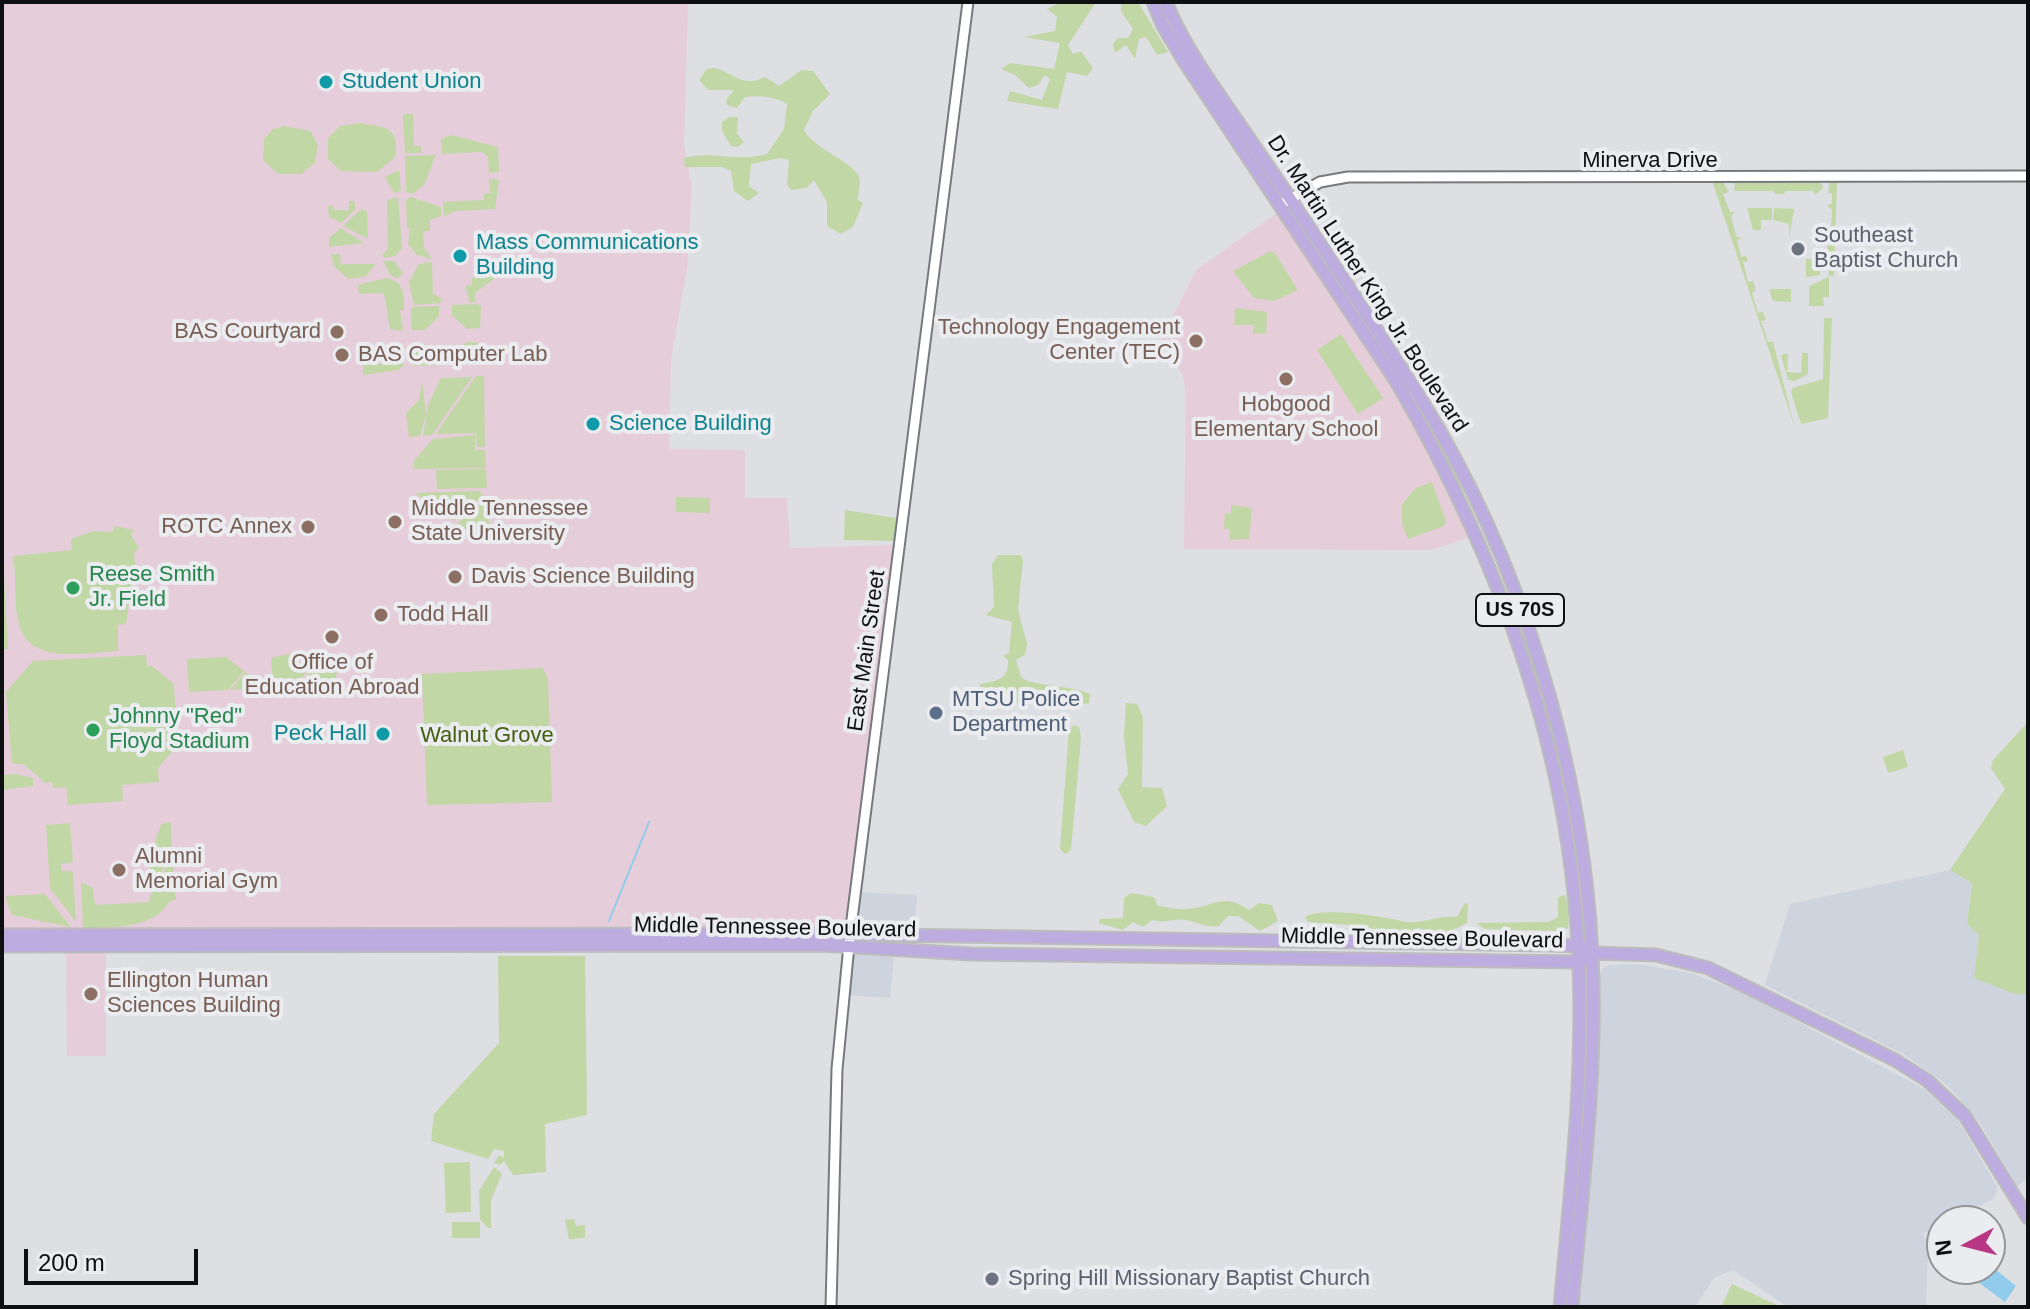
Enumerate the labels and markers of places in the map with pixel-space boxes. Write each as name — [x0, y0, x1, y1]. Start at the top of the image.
place label: Student Union — [342, 69, 481, 95]
marker: Student Union — [317, 73, 335, 91]
place label: Southeast Baptist Church — [1814, 223, 1958, 274]
place label: Mass Communications Building — [476, 230, 699, 282]
marker: Southeast Baptist Church — [1789, 240, 1807, 258]
marker: Mass Communications Building — [451, 247, 469, 265]
place label: Technology Engagement Center (TEC) — [938, 315, 1180, 366]
place label: BAS Courtyard — [174, 319, 321, 345]
marker: BAS Courtyard — [328, 323, 346, 341]
marker: Technology Engagement Center (TEC) — [1187, 332, 1205, 350]
place label: BAS Computer Lab — [358, 342, 548, 368]
marker: BAS Computer Lab — [333, 346, 351, 364]
marker: Hobgood Elementary School — [1277, 370, 1295, 388]
place label: Hobgood Elementary School — [1194, 392, 1378, 444]
place label: Science Building — [609, 411, 772, 437]
marker: Science Building — [584, 415, 602, 433]
place label: Middle Tennessee State University — [411, 496, 588, 548]
marker: Middle Tennessee State University — [386, 513, 404, 531]
place label: ROTC Annex — [161, 514, 292, 540]
marker: ROTC Annex — [299, 518, 317, 536]
place label: Reese Smith Jr. Field — [89, 562, 215, 614]
place label: Davis Science Building — [471, 564, 695, 590]
marker: Davis Science Building — [446, 568, 464, 586]
marker: Reese Smith Jr. Field — [64, 579, 82, 597]
place label: Todd Hall — [397, 602, 489, 628]
marker: Todd Hall — [372, 606, 390, 624]
marker: Office of Education Abroad — [323, 628, 341, 646]
place label: Office of Education Abroad — [245, 650, 419, 702]
place label: MTSU Police Department — [952, 687, 1080, 738]
place label: Johnny "Red" Floyd Stadium — [109, 704, 250, 756]
marker: MTSU Police Department — [927, 704, 945, 722]
marker: Johnny "Red" Floyd Stadium — [84, 721, 102, 739]
place label: Peck Hall — [274, 721, 367, 747]
marker: Peck Hall — [374, 725, 392, 743]
place label: Alumni Memorial Gym — [135, 844, 278, 896]
marker: Alumni Memorial Gym — [110, 861, 128, 879]
place label: Ellington Human Sciences Building — [107, 968, 281, 1020]
marker: Ellington Human Sciences Building — [82, 985, 100, 1003]
place label: Spring Hill Missionary Baptist Church — [1008, 1266, 1370, 1292]
marker: Spring Hill Missionary Baptist Church — [983, 1270, 1001, 1288]

